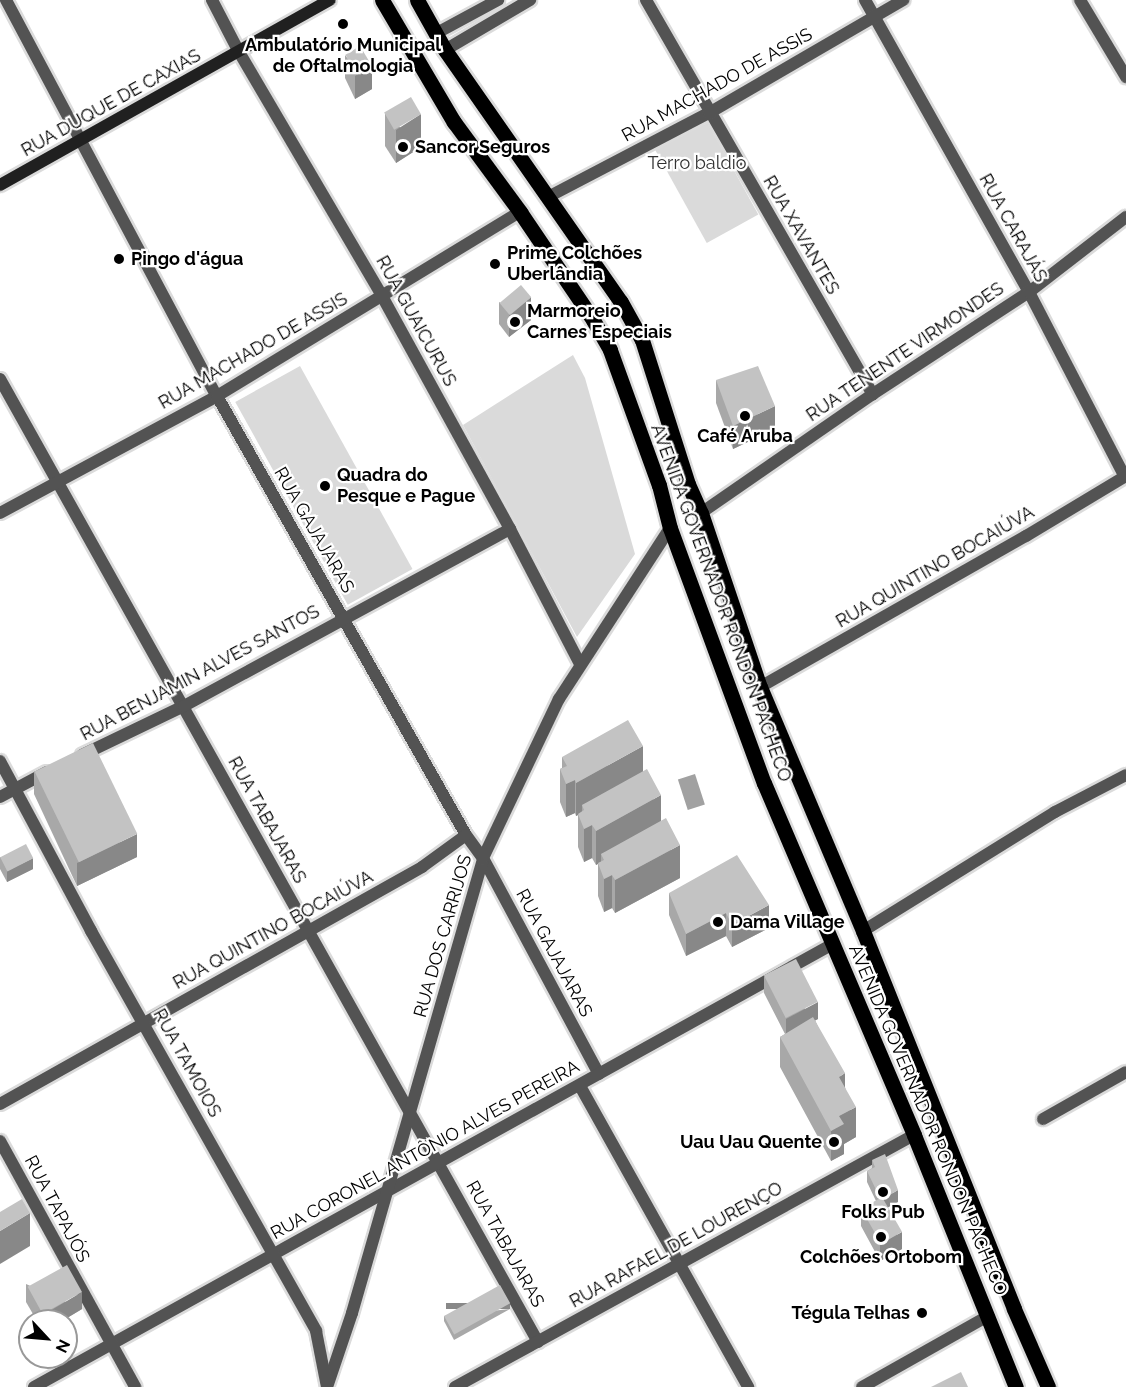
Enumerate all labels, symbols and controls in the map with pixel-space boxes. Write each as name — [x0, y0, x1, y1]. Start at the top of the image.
marker: Ambulatório Municipal de Oftalmologia — [334, 15, 352, 33]
street label: RUA MACHADO DE ASSIS — [618, 23, 816, 147]
place label: Ambulatório Municipal de Oftalmologia — [245, 35, 441, 78]
street label: RUA DUQUE DE CAXIAS — [17, 45, 205, 161]
place label: Sancor Seguros — [415, 136, 550, 158]
marker: Sancor Seguros — [396, 140, 410, 154]
park label: Terro baldio — [648, 152, 746, 174]
street label: RUA CARAJÁS — [974, 170, 1052, 286]
street label: RUA XAVANTES — [758, 172, 844, 298]
place label: Prime Colchões Uberlândia — [507, 243, 642, 286]
place label: Pingo d'água — [131, 248, 243, 270]
marker: Pingo d'água — [112, 252, 126, 266]
street label: RUA GUAICURUS — [371, 252, 461, 390]
marker: Prime Colchões Uberlândia — [488, 257, 502, 271]
street label: RUA TENENTE VIRMONDES — [801, 277, 1009, 427]
street label: RUA MACHADO DE ASSIS — [154, 288, 352, 414]
place label: Marmoreio Carnes Especiais — [527, 301, 672, 344]
marker: Marmoreio Carnes Especiais — [508, 315, 522, 329]
marker: Café Aruba — [738, 409, 752, 423]
street label: AVENIDA GOVERNADOR RONDON PACHECO — [646, 421, 796, 785]
place label: Café Aruba — [697, 425, 793, 447]
street label: RUA GAJAJARAS — [269, 463, 359, 597]
place label: Quadra do Pesque e Pague — [337, 465, 475, 508]
marker: Quadra do Pesque e Pague — [318, 479, 332, 493]
street label: RUA QUINTINO BOCAIÚVA — [832, 501, 1038, 633]
street label: RUA BENJAMIN ALVES SANTOS — [76, 600, 324, 746]
street label: RUA TABAJARAS — [223, 752, 311, 888]
street label: RUA DOS CARRIJOS — [409, 852, 477, 1020]
street label: RUA QUINTINO BOCAIÚVA — [169, 866, 377, 994]
street label: RUA GAJAJARAS — [511, 885, 597, 1021]
place label: Dama Village — [730, 911, 845, 933]
marker: Dama Village — [711, 915, 725, 929]
street label: AVENIDA GOVERNADOR RONDON PACHECO — [844, 941, 1012, 1299]
street label: RUA TAMOIOS — [148, 1005, 226, 1121]
street label: RUA CORONEL ANTÔNIO ALVES PEREIRA — [266, 1055, 584, 1245]
place label: Uau Uau Quente — [680, 1131, 822, 1153]
marker: Uau Uau Quente — [827, 1135, 841, 1149]
street label: RUA TAPAJÓS — [20, 1151, 94, 1267]
street label: RUA TABAJARAS — [461, 1176, 549, 1312]
street label: RUA RAFAEL DE LOURENÇO — [565, 1177, 787, 1313]
marker: Folks Pub — [876, 1185, 890, 1199]
place label: Folks Pub — [841, 1201, 925, 1223]
marker: Colchões Ortobom — [874, 1230, 888, 1244]
place label: Colchões Ortobom — [800, 1246, 962, 1268]
place label: Tégula Telhas — [791, 1302, 910, 1324]
marker: Tégula Telhas — [915, 1306, 929, 1320]
north arrow — [18, 1309, 78, 1369]
text: N — [52, 1337, 74, 1356]

